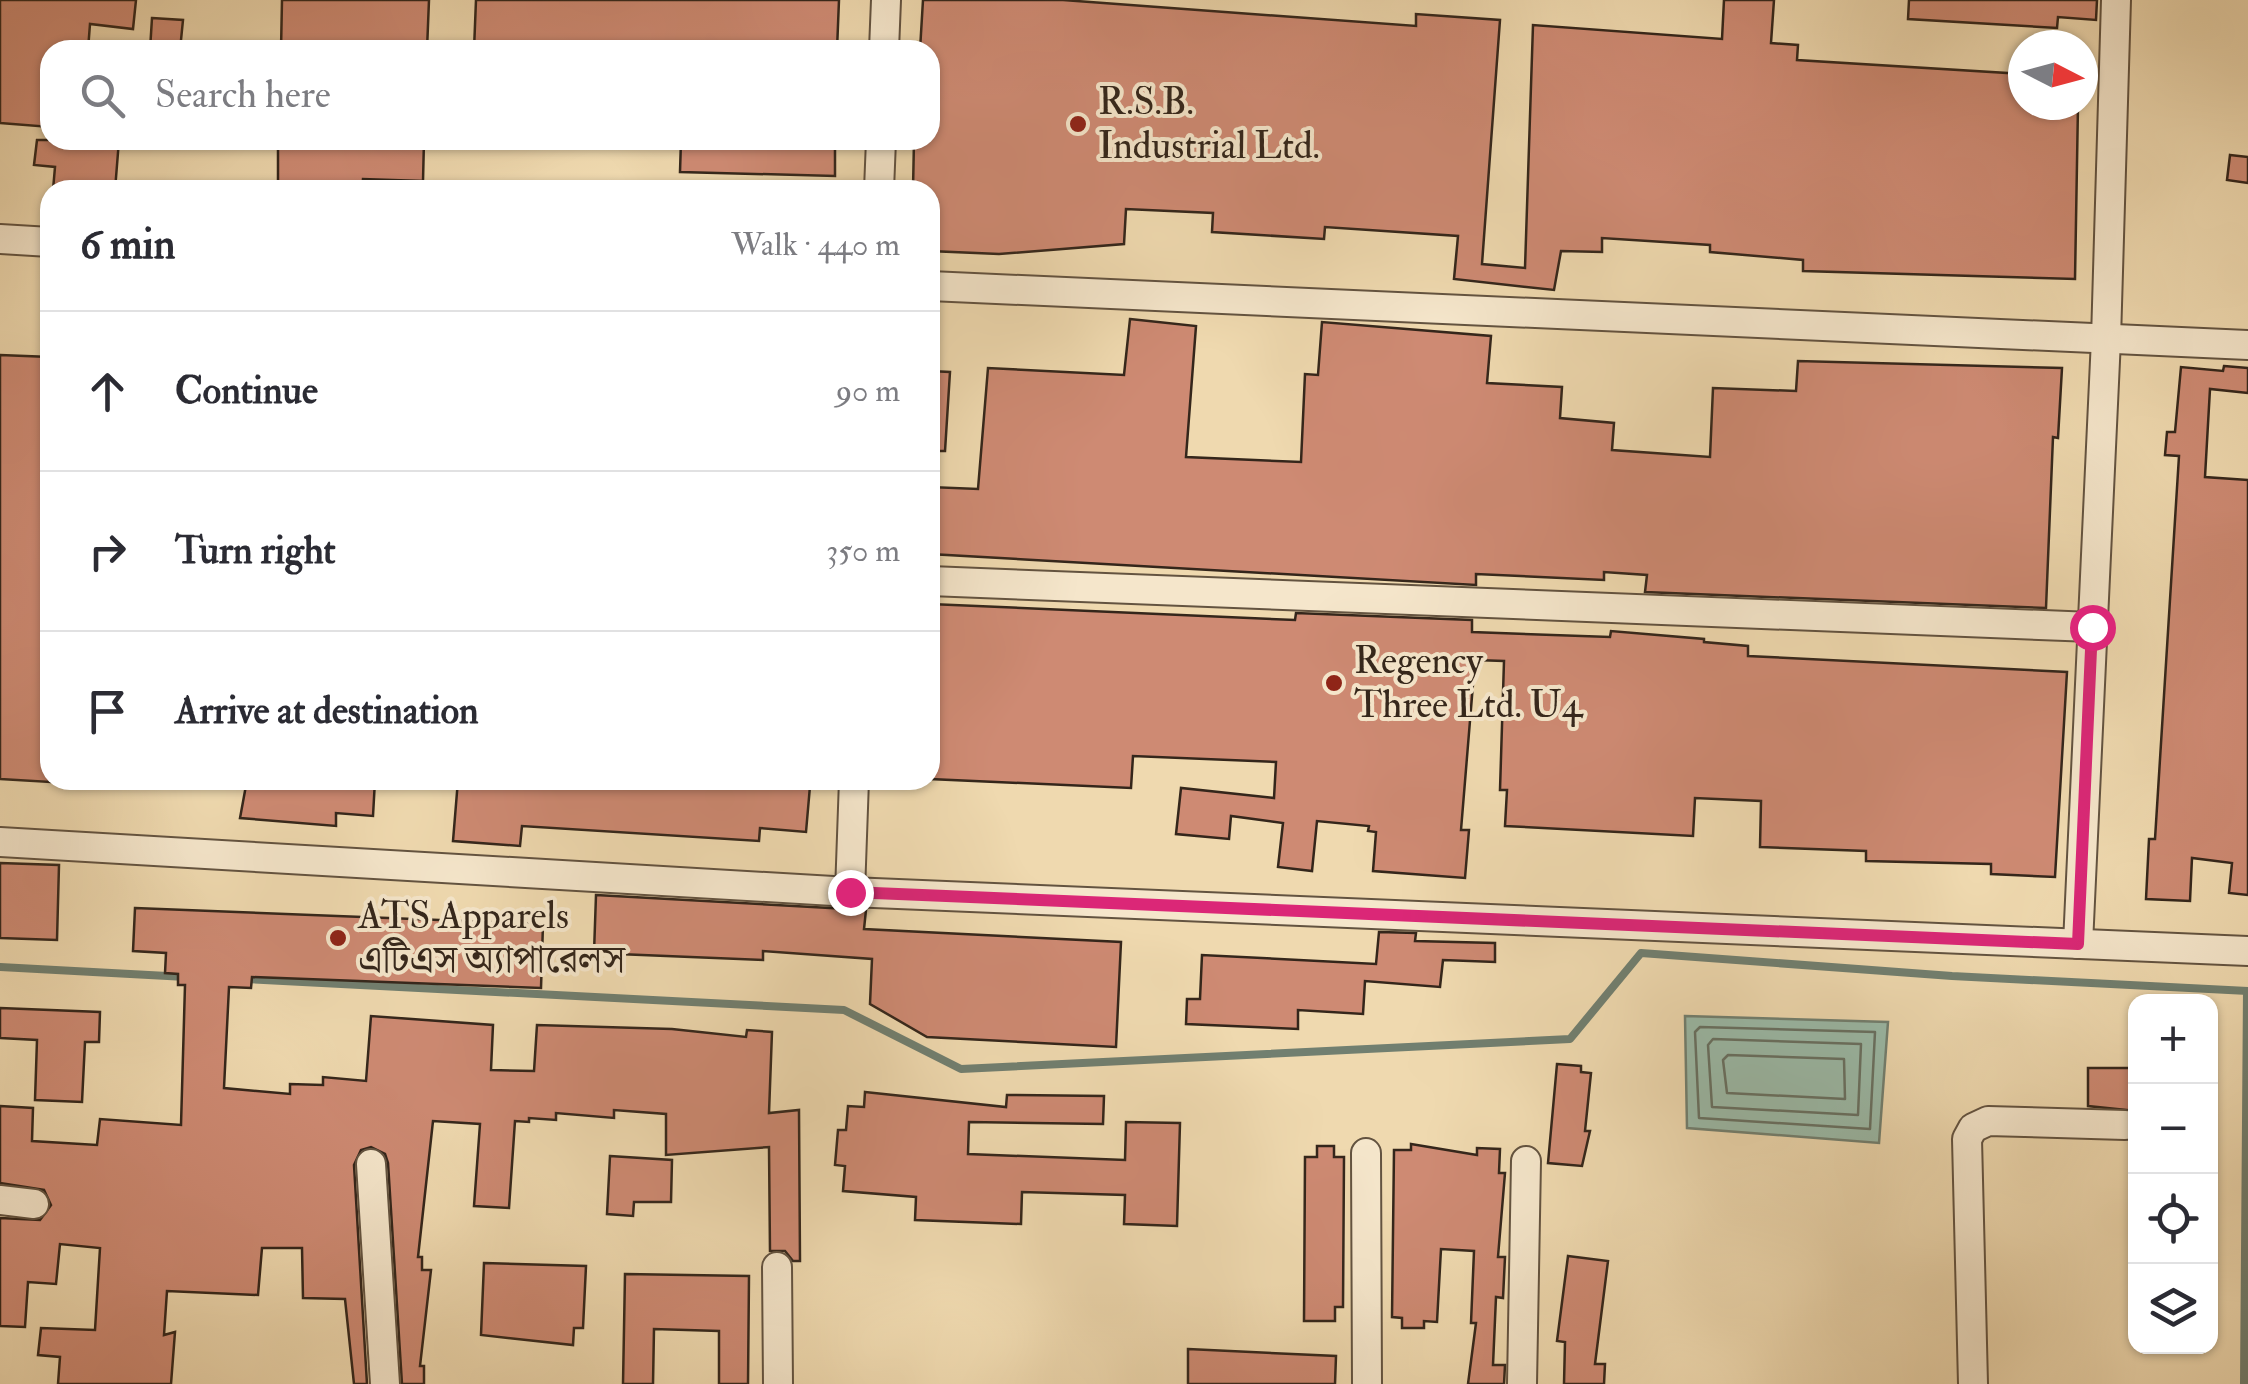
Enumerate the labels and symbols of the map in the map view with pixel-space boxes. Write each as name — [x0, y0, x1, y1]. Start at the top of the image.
north arrow — [2008, 30, 2098, 120]
place label: R.S.B. Industrial Ltd. — [1098, 78, 1320, 170]
marker: R.S.B. Industrial Ltd. — [1067, 113, 1089, 135]
route start — [2070, 605, 2116, 651]
place label: Regency Three Ltd. U4 — [1354, 637, 1584, 729]
marker: Regency Three Ltd. U4 — [1323, 672, 1345, 694]
route end — [828, 870, 874, 916]
place label: ATS Apparels এটিএস অ্যাপারেলস — [357, 892, 627, 984]
marker: ATS Apparels এটিএস অ্যাপারেলস — [327, 927, 349, 949]

